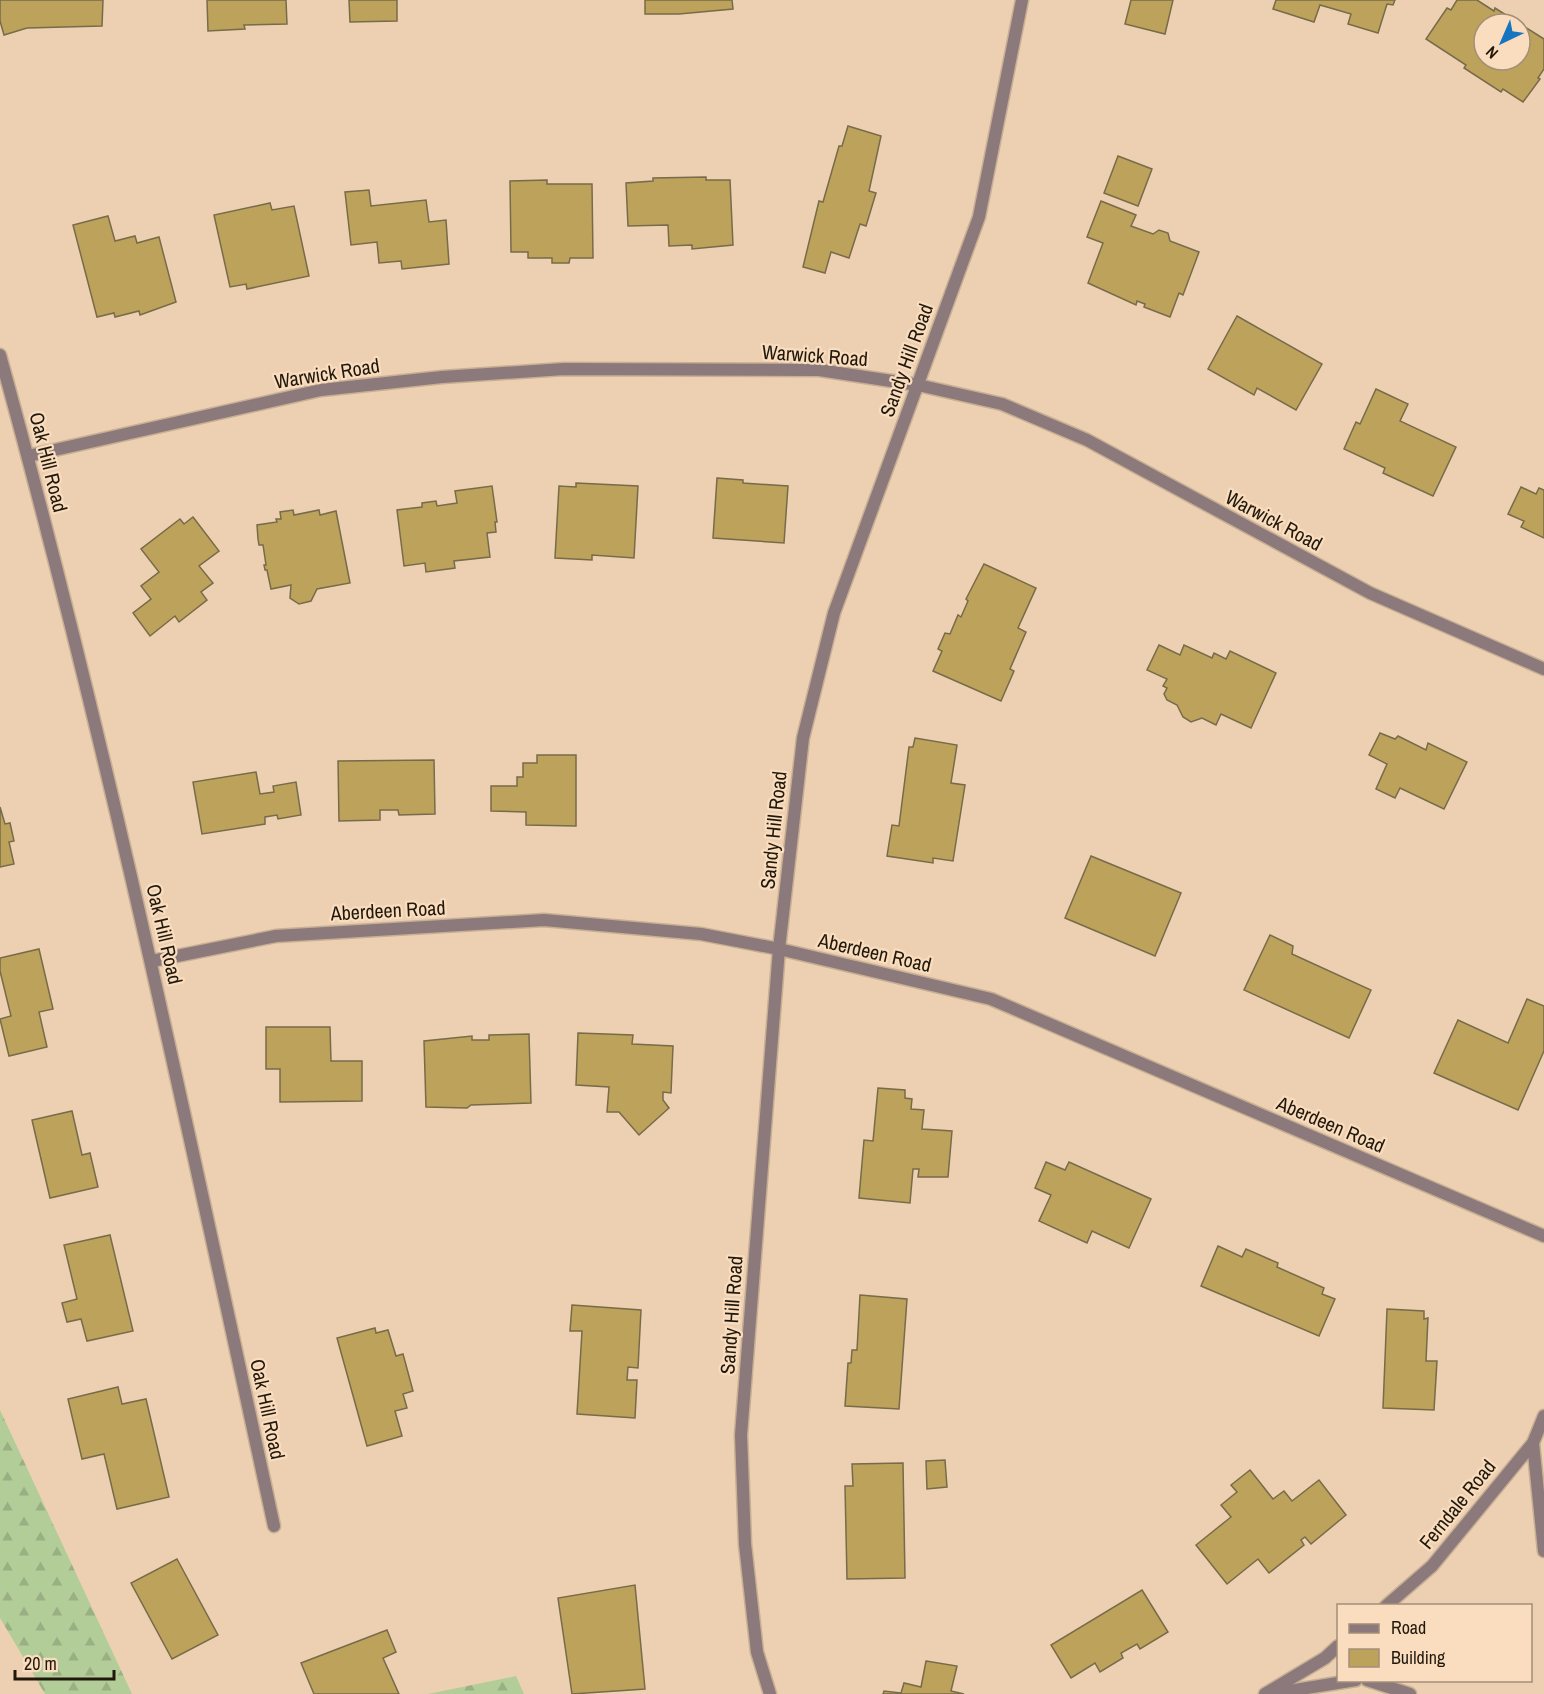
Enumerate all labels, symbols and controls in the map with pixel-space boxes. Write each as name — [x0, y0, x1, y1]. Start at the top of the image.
north arrow — [1472, 12, 1532, 72]
text: N — [1481, 42, 1503, 64]
street label: Sandy Hill Road — [873, 300, 939, 420]
street label: Warwick Road — [761, 338, 869, 372]
street label: Warwick Road — [273, 351, 381, 395]
street label: Oak Hill Road — [24, 409, 74, 515]
street label: Warwick Road — [1221, 483, 1327, 557]
street label: Sandy Hill Road — [753, 770, 793, 890]
street label: Oak Hill Road — [140, 881, 190, 987]
street label: Aberdeen Road — [329, 894, 446, 927]
street label: Aberdeen Road — [815, 926, 934, 978]
street label: Aberdeen Road — [1272, 1089, 1389, 1159]
street label: Sandy Hill Road — [713, 1255, 749, 1375]
street label: Oak Hill Road — [244, 1356, 292, 1462]
street label: Ferndale Road — [1413, 1454, 1501, 1554]
legend — [1337, 1604, 1532, 1682]
text: Road — [1391, 1615, 1426, 1640]
scale bar — [15, 1643, 114, 1681]
text: Building — [1391, 1645, 1446, 1670]
text: 20 m — [24, 1651, 57, 1676]

